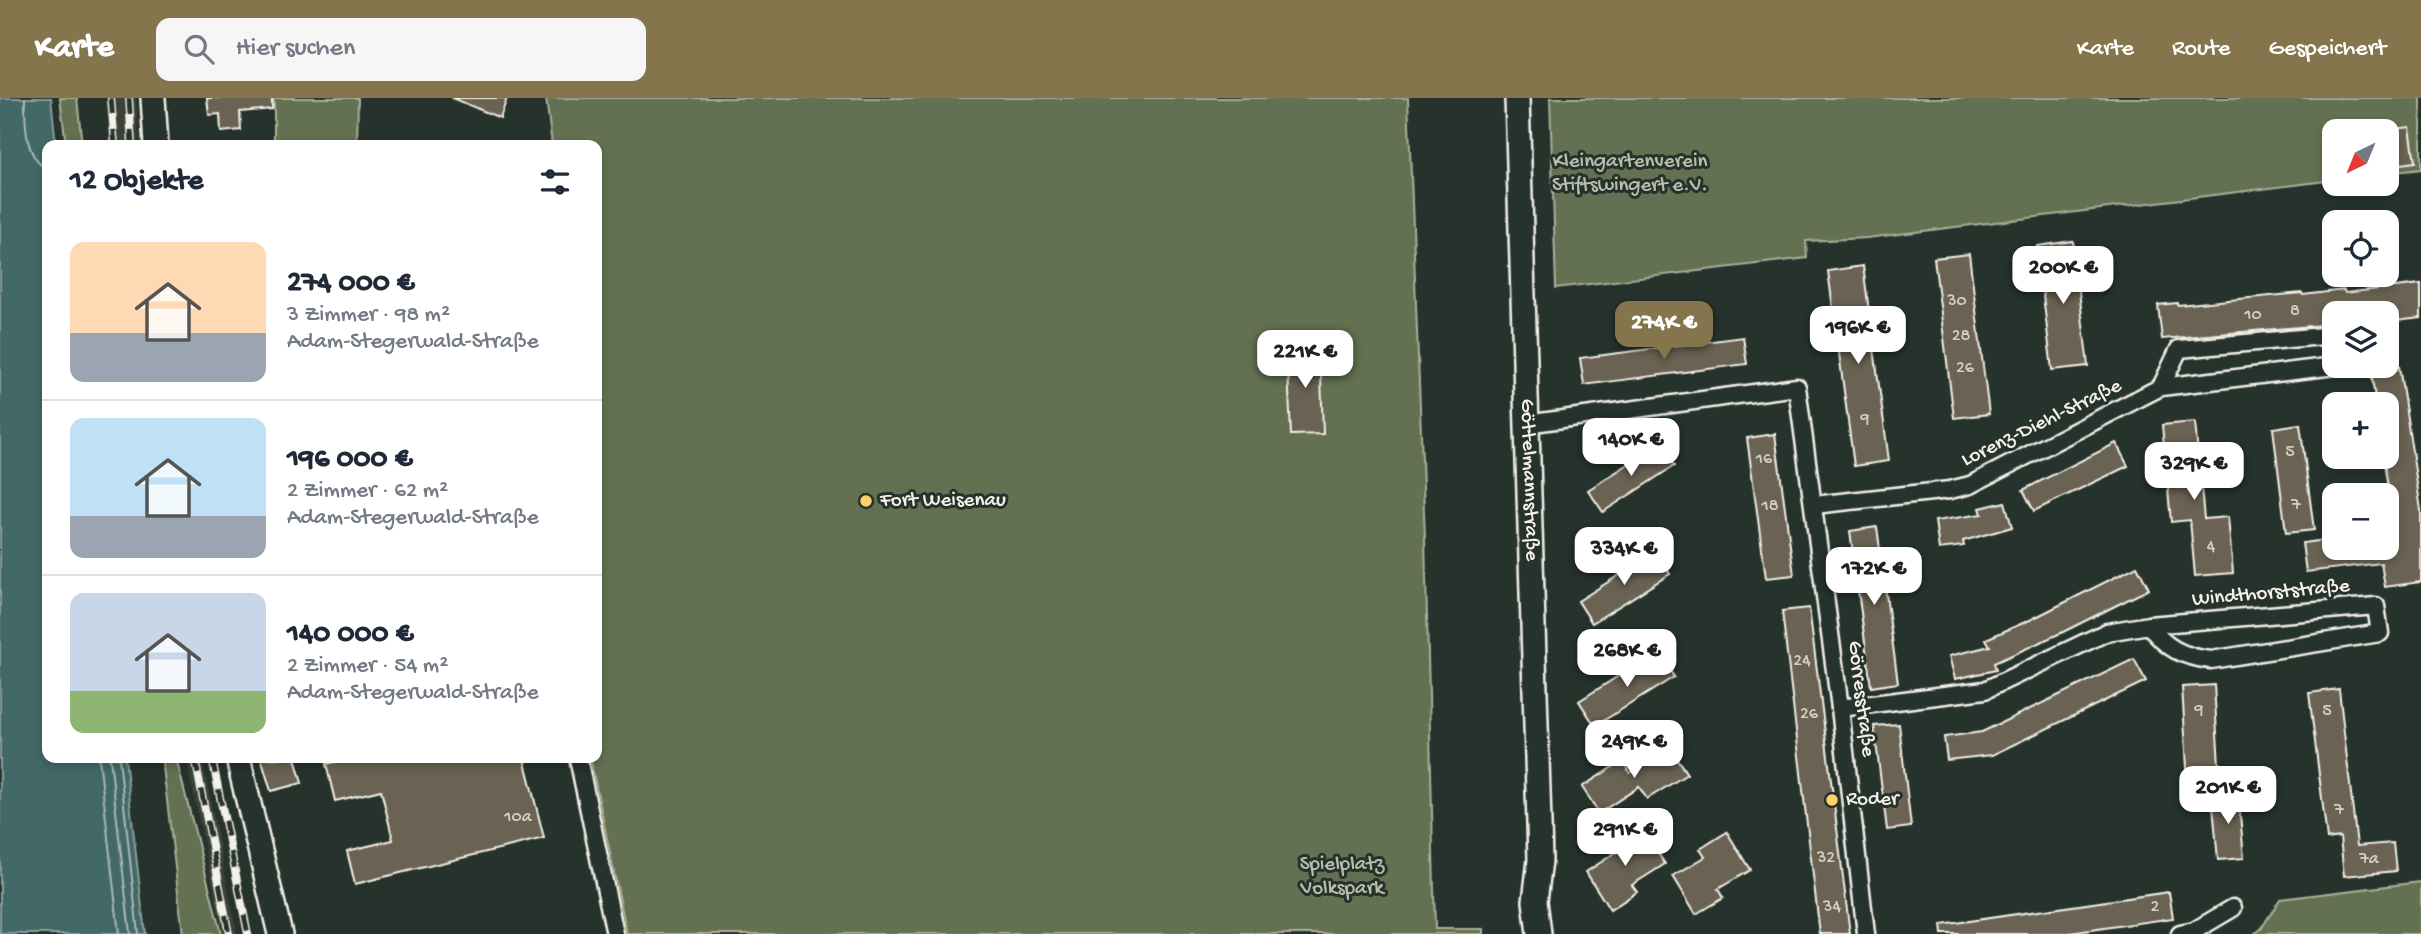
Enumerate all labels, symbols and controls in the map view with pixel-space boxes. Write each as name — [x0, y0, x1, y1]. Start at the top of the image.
search box — [156, 18, 646, 81]
text: Karte — [35, 30, 114, 68]
icon: search — [180, 30, 218, 68]
text: Hier suchen — [236, 34, 355, 65]
text: Karte — [2077, 35, 2134, 64]
text: Route — [2172, 35, 2231, 64]
text: Gespeichert — [2269, 35, 2386, 64]
north arrow — [2322, 119, 2399, 196]
map controls — [2322, 119, 2399, 560]
park label: Kleingartenverein Stiftswingert e.V. — [1552, 150, 1708, 199]
icon: filters — [536, 163, 574, 201]
text: 12 Objekte — [70, 165, 203, 200]
button: locate — [2322, 210, 2399, 287]
pin: 200K € — [2006, 246, 2120, 306]
text: 200K € — [2028, 255, 2098, 282]
text: 274 000 € — [287, 267, 415, 302]
icon: home — [126, 270, 210, 354]
house number: 30 — [1946, 291, 1967, 312]
house number: 8 — [2290, 301, 2300, 322]
button: layers — [2322, 301, 2399, 378]
text: 3 Zimmer · 98 m² — [287, 302, 450, 329]
pin: 274K € — [1607, 302, 1721, 361]
house number: 10 — [2243, 305, 2262, 326]
pin: 196K € — [1801, 306, 1915, 366]
text: 274K € — [1631, 310, 1697, 337]
text: 196K € — [1826, 315, 1890, 342]
house number: 28 — [1952, 326, 1970, 347]
text: Adam-Stegerwald-Straße — [287, 329, 539, 356]
pin: 221K € — [1248, 330, 1362, 390]
text: 221K € — [1273, 339, 1337, 366]
house number: 26 — [1956, 358, 1975, 379]
street label: Lorenz-Diehl-Straße — [1958, 374, 2127, 474]
button: + — [2322, 392, 2399, 469]
street label: Göttelmannstraße — [1514, 398, 1544, 563]
house number: 9 — [1859, 409, 1870, 430]
pin: 140K € — [1574, 418, 1688, 478]
text: 140K € — [1598, 427, 1664, 454]
pin: 329K € — [2137, 442, 2251, 502]
house number: 5 — [2285, 442, 2295, 463]
text: 196 000 € — [287, 443, 413, 478]
icon: home — [126, 446, 210, 530]
house number: 16 — [1755, 449, 1773, 470]
text: 329K € — [2161, 451, 2227, 478]
text: 2 Zimmer · 62 m² — [287, 478, 448, 505]
button: − — [2322, 483, 2399, 560]
place label: Fort Weisenau — [879, 489, 1006, 514]
marker: Fort Weisenau — [858, 493, 874, 509]
house number: 7 — [2290, 495, 2301, 516]
house number: 18 — [1760, 496, 1779, 517]
text: Adam-Stegerwald-Straße — [287, 505, 539, 532]
pin: 334K € — [1567, 528, 1681, 587]
text: 334K € — [1591, 536, 1657, 563]
house number: 4 — [2207, 537, 2216, 558]
pin: 172K € — [1817, 547, 1931, 607]
text: 172K € — [1842, 556, 1906, 583]
street label: Windthorststraße — [2191, 575, 2352, 613]
text: 140 000 € — [287, 618, 414, 653]
icon: home — [126, 621, 210, 705]
pin: 268K € — [1570, 630, 1684, 689]
text: 268K € — [1593, 638, 1661, 665]
street label: Görresstraße — [1840, 640, 1880, 760]
house number: 24 — [1793, 651, 1811, 672]
text: 2 Zimmer · 54 m² — [287, 653, 448, 680]
text: Adam-Stegerwald-Straße — [287, 680, 539, 707]
house number: 9 — [2193, 700, 2204, 721]
house number: 5 — [2322, 701, 2332, 722]
house number: 26 — [1800, 704, 1819, 725]
pin: 249K € — [1577, 720, 1691, 780]
text: 249K € — [1601, 729, 1667, 756]
pin: 201K € — [2171, 766, 2285, 826]
text: 201K € — [2195, 775, 2261, 802]
place label: Roder — [1846, 788, 1900, 813]
marker: Roder — [1824, 792, 1840, 808]
house number: 7 — [2333, 800, 2344, 821]
house number: 10a — [503, 807, 533, 828]
pin: 291K € — [1568, 808, 1682, 868]
text: 291K € — [1593, 817, 1657, 844]
house number: 32 — [1816, 848, 1835, 869]
house number: 7a — [2358, 849, 2380, 870]
park label: Spielplatz Volkspark — [1299, 853, 1386, 902]
house number: 34 — [1822, 897, 1841, 918]
house number: 2 — [2151, 897, 2160, 918]

